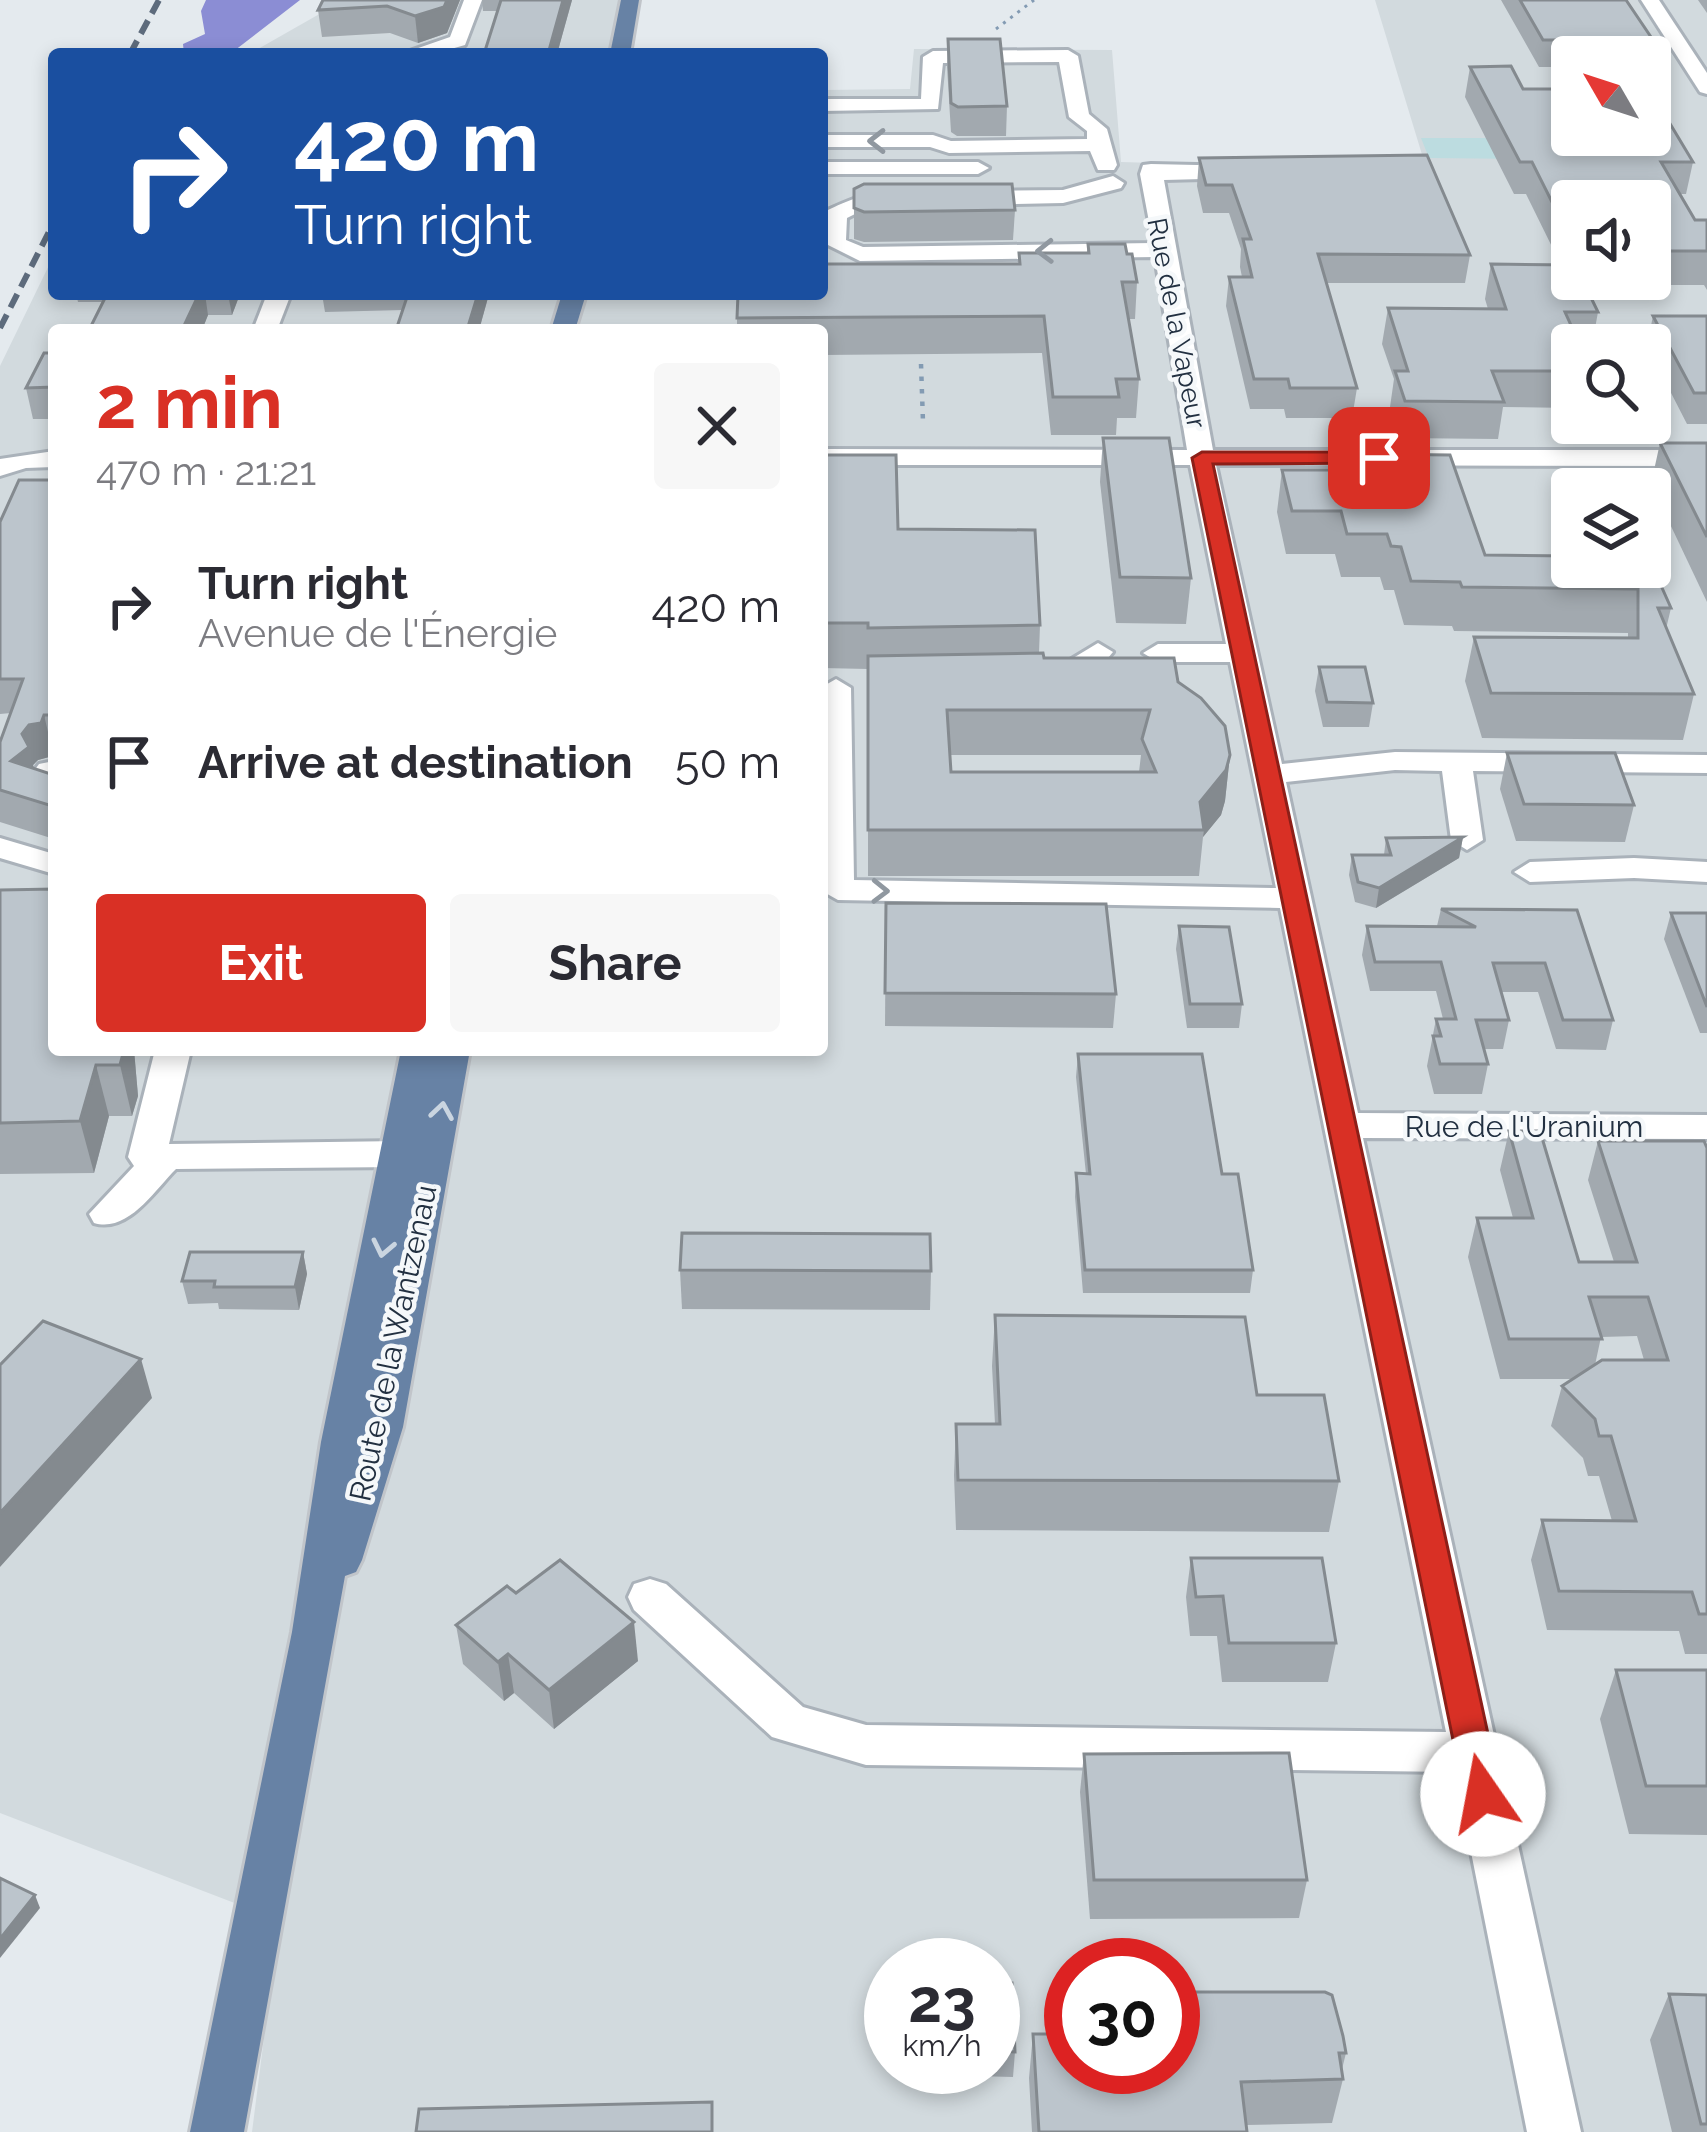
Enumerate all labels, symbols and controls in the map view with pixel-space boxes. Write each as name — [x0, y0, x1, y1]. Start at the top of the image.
north arrow — [1551, 36, 1671, 156]
map controls — [1551, 36, 1671, 588]
text: 420 m — [294, 92, 539, 191]
icon: right — [96, 96, 252, 252]
one-way arrow — [867, 128, 885, 154]
button: sound — [1551, 180, 1671, 300]
text: Turn right — [294, 193, 532, 257]
street label: Rue de la Vapeur — [1141, 215, 1213, 431]
one-way arrow — [1035, 238, 1054, 264]
button: search — [1551, 324, 1671, 444]
text: 2 min — [96, 360, 283, 445]
button: close — [654, 363, 780, 489]
pin — [1328, 407, 1430, 509]
icon: arrive — [1346, 425, 1412, 491]
text: 470 m · 21:21 — [96, 448, 316, 494]
button: layers — [1551, 468, 1671, 588]
text: Turn right — [198, 557, 408, 610]
icon: right — [96, 573, 162, 639]
text: 420 m — [652, 580, 780, 633]
text: Avenue de l'Énergie — [198, 610, 557, 656]
icon: arrive — [96, 729, 162, 795]
text: Arrive at destination — [198, 736, 633, 789]
text: 50 m — [675, 736, 780, 789]
one-way arrow — [871, 877, 890, 903]
button: Exit — [96, 894, 426, 1032]
button: Share — [450, 894, 780, 1032]
one-way arrow — [428, 1101, 453, 1121]
street label: Rue de l'Uranium — [1405, 1109, 1643, 1144]
street label: Route de la Wantzenau — [342, 1182, 444, 1504]
one-way arrow — [371, 1237, 396, 1257]
position arrow — [1420, 1731, 1546, 1857]
speed limit sign: 30 — [1044, 1938, 1200, 2094]
text: 23 — [908, 1966, 976, 2036]
text: km/h — [902, 2028, 982, 2063]

